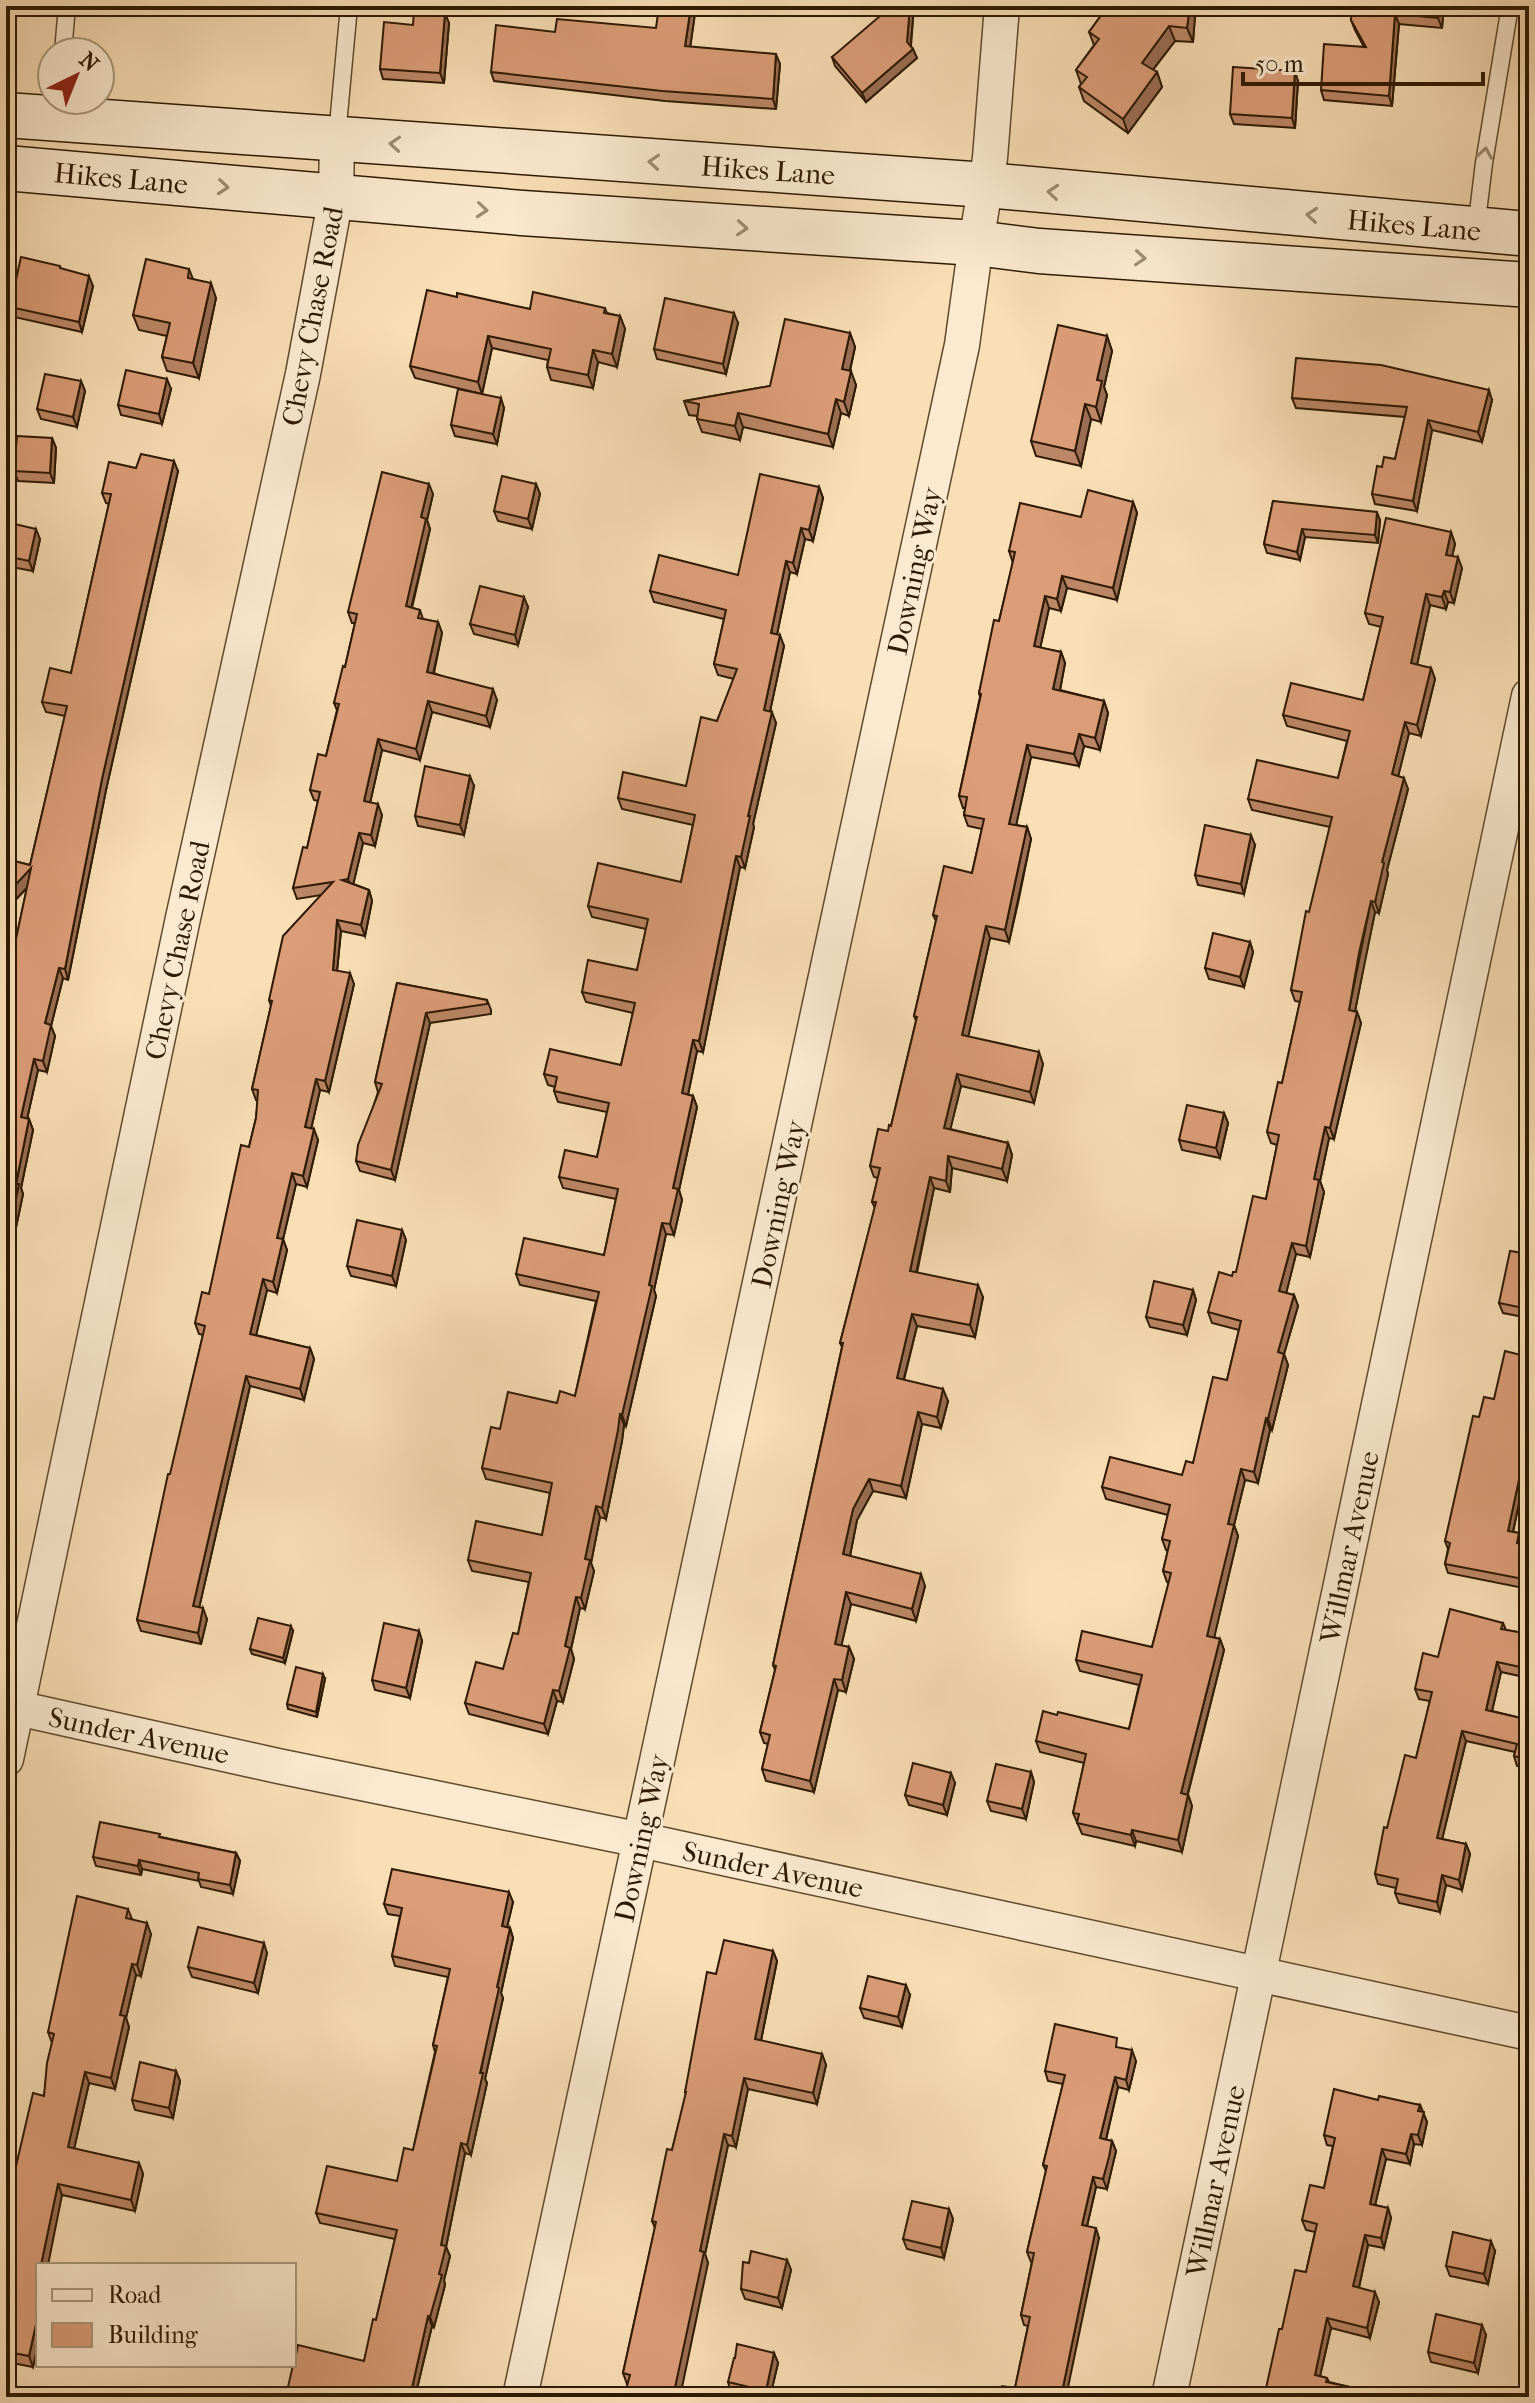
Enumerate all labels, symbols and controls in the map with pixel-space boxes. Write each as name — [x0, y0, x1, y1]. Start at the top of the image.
north arrow — [36, 36, 116, 116]
scale bar — [1243, 36, 1483, 86]
text: N — [74, 47, 104, 78]
text: 50 m — [1255, 50, 1304, 78]
one-way arrow — [388, 136, 401, 153]
one-way arrow — [1476, 146, 1493, 160]
street label: Hikes Lane — [700, 149, 836, 192]
one-way arrow — [647, 154, 660, 171]
street label: Hikes Lane — [53, 156, 190, 201]
one-way arrow — [217, 179, 230, 196]
one-way arrow — [1046, 183, 1059, 200]
one-way arrow — [476, 201, 489, 218]
street label: Chevy Chase Road — [275, 203, 350, 429]
street label: Hikes Lane — [1346, 203, 1483, 248]
one-way arrow — [1305, 207, 1318, 224]
one-way arrow — [735, 219, 748, 236]
one-way arrow — [1134, 249, 1147, 266]
street label: Downing Way — [881, 483, 949, 658]
street label: Chevy Chase Road — [138, 837, 217, 1063]
street label: Downing Way — [745, 1116, 813, 1291]
street label: Willmar Avenue — [1313, 1448, 1386, 1647]
street label: Sunder Avenue — [46, 1700, 232, 1771]
street label: Downing Way — [608, 1750, 676, 1925]
street label: Sunder Avenue — [680, 1834, 866, 1905]
street label: Willmar Avenue — [1179, 2082, 1252, 2281]
legend — [36, 2263, 296, 2367]
text: Road — [108, 2281, 162, 2309]
text: Building — [108, 2321, 199, 2349]

